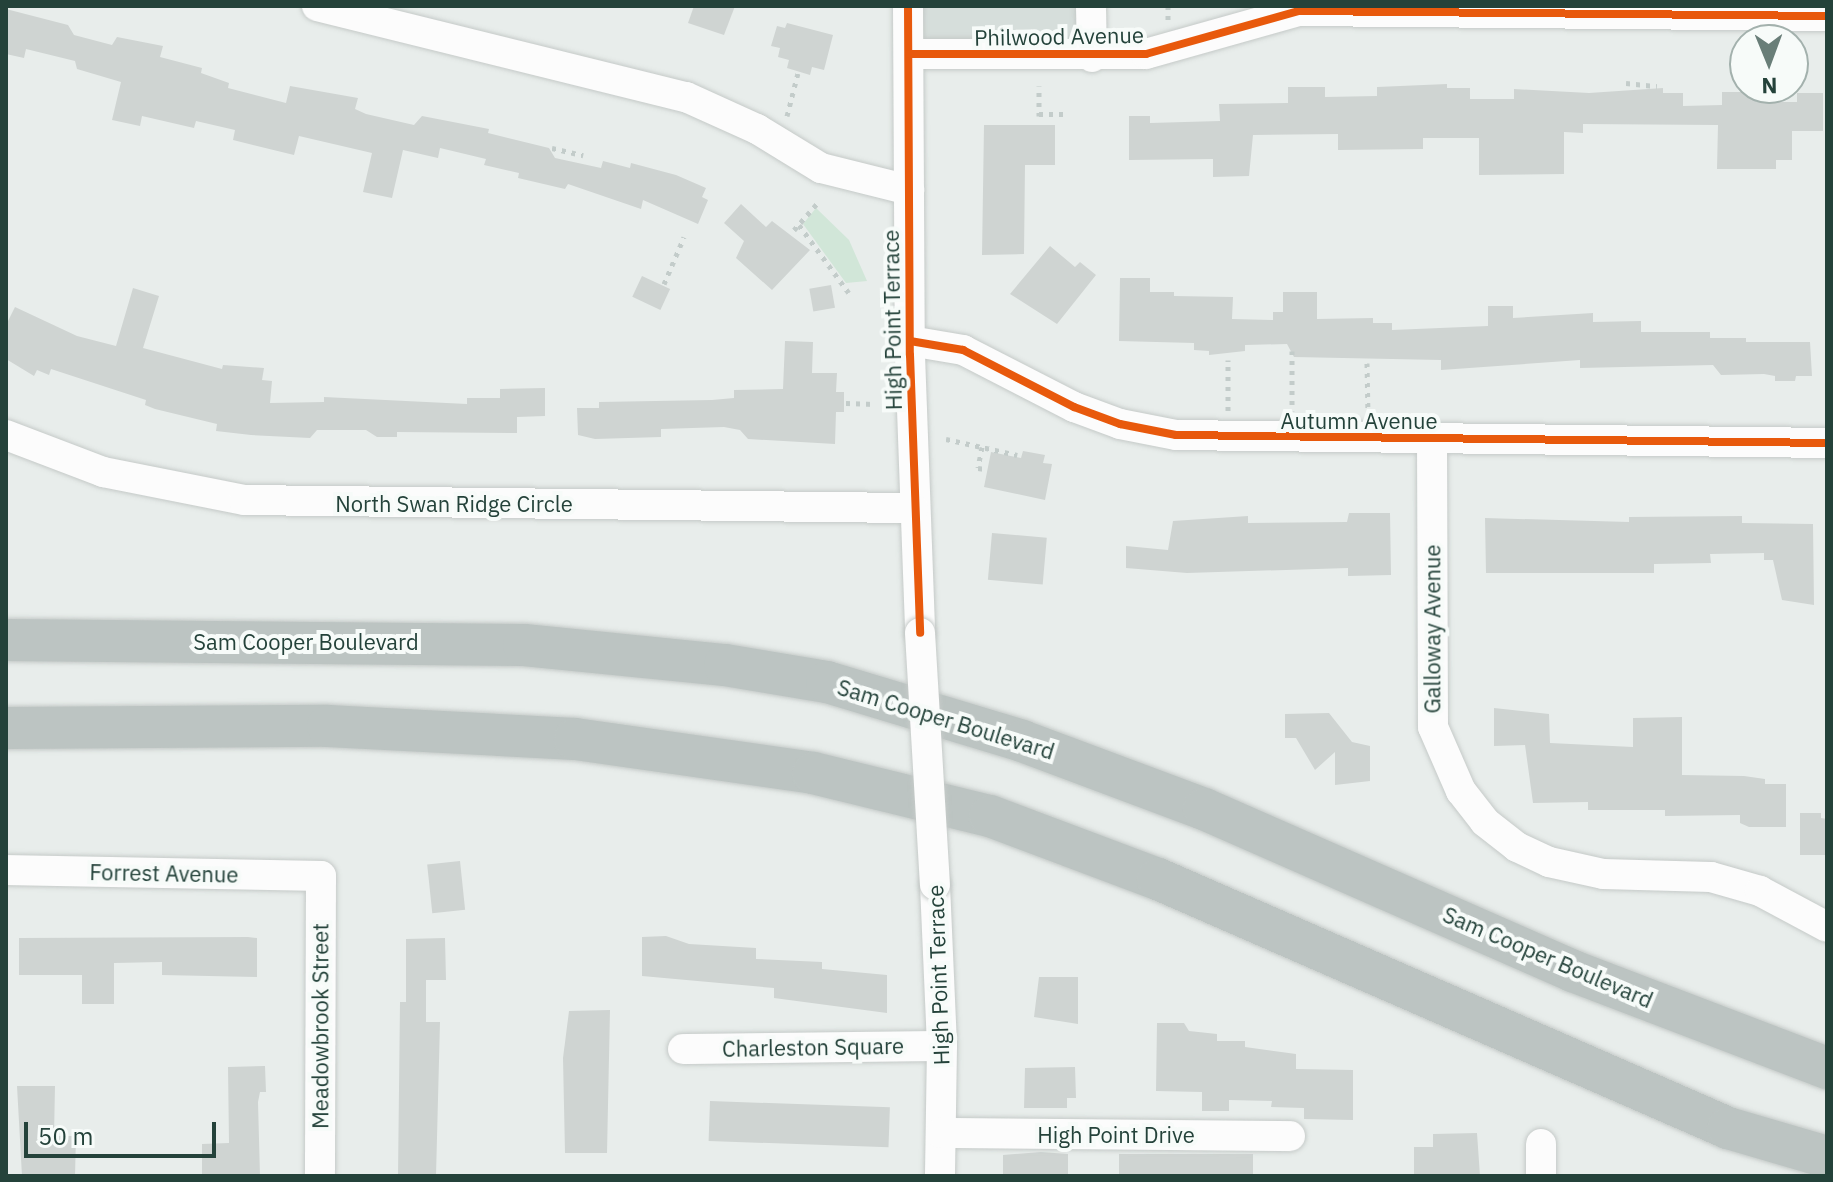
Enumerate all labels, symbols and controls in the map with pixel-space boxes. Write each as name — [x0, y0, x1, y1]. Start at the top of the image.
street label: Philwood Avenue — [974, 21, 1144, 51]
north arrow — [1729, 24, 1809, 104]
text: N — [1761, 72, 1778, 101]
street label: High Point Terrace — [877, 230, 907, 410]
street label: Autumn Avenue — [1280, 408, 1438, 434]
street label: North Swan Ridge Circle — [335, 491, 573, 517]
street label: Galloway Avenue — [1419, 544, 1445, 714]
street label: Sam Cooper Boulevard — [193, 629, 419, 655]
street label: Sam Cooper Boulevard — [834, 673, 1058, 765]
street label: Forrest Avenue — [89, 859, 239, 887]
street label: High Point Terrace — [922, 884, 954, 1066]
street label: Sam Cooper Boulevard — [1439, 901, 1657, 1013]
street label: Meadowbrook Street — [307, 923, 333, 1129]
street label: Charleston Square — [722, 1032, 904, 1062]
scale bar — [28, 1106, 220, 1156]
text: 50 m — [38, 1120, 93, 1152]
street label: High Point Drive — [1037, 1122, 1195, 1148]

